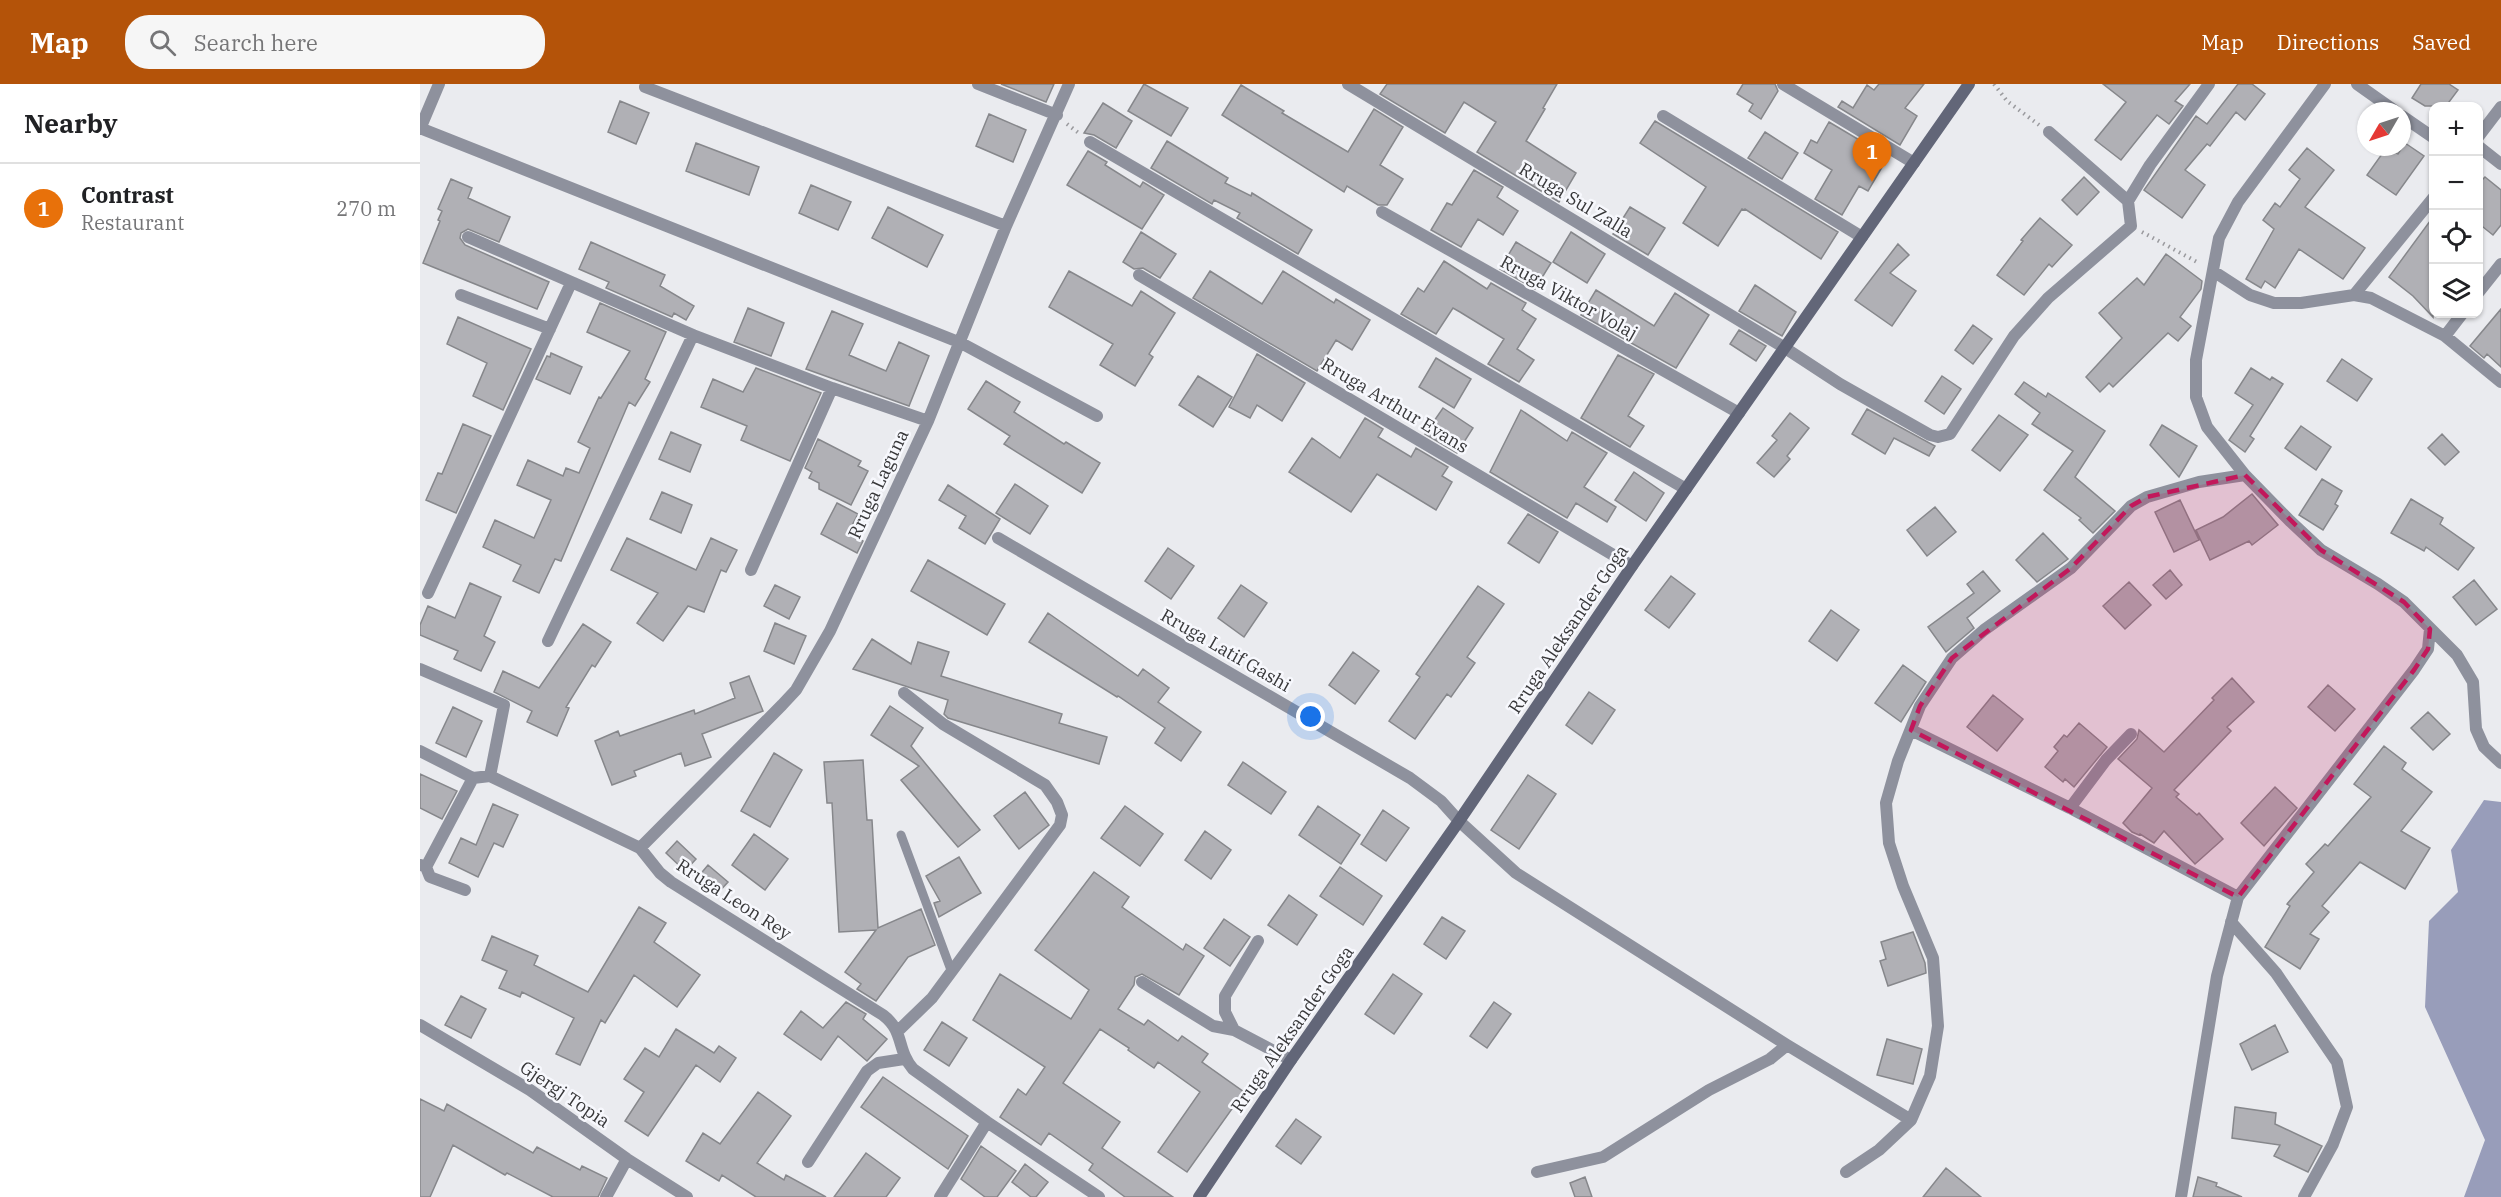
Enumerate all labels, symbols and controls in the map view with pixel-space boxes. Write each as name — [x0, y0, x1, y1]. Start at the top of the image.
search box — [125, 15, 545, 69]
text: Map — [30, 24, 89, 61]
icon: search — [146, 26, 179, 59]
text: Search here — [194, 28, 318, 57]
text: Map — [2201, 28, 2244, 56]
text: Directions — [2277, 28, 2379, 56]
text: Saved — [2412, 28, 2471, 56]
north arrow — [2357, 102, 2411, 156]
map controls — [2429, 102, 2483, 318]
button: + — [2429, 102, 2483, 156]
text: Nearby — [24, 106, 118, 140]
pin: 1 — [1852, 132, 1892, 182]
button: − — [2429, 156, 2483, 210]
street label: Rruga Sul Zalla — [1515, 157, 1637, 243]
text: Contrast — [81, 180, 174, 209]
text: 1 — [38, 195, 50, 222]
text: 270 m — [336, 195, 396, 222]
text: Restaurant — [81, 209, 184, 236]
button: locate — [2429, 210, 2483, 264]
street label: Rruga Viktor Volaj — [1496, 250, 1642, 344]
button: layers — [2429, 264, 2483, 318]
street label: Rruga Arthur Evans — [1317, 352, 1473, 458]
street label: Rruga Laguna — [843, 426, 913, 542]
street label: Rruga Aleksander Goga — [1503, 540, 1633, 718]
street label: Rruga Latif Gashi — [1157, 603, 1296, 697]
your location — [1296, 702, 1325, 731]
street label: Rruga Leon Rey — [672, 853, 796, 945]
street label: Rruga Aleksander Goga — [1226, 941, 1358, 1117]
street label: Gjergj Topia — [516, 1055, 615, 1133]

